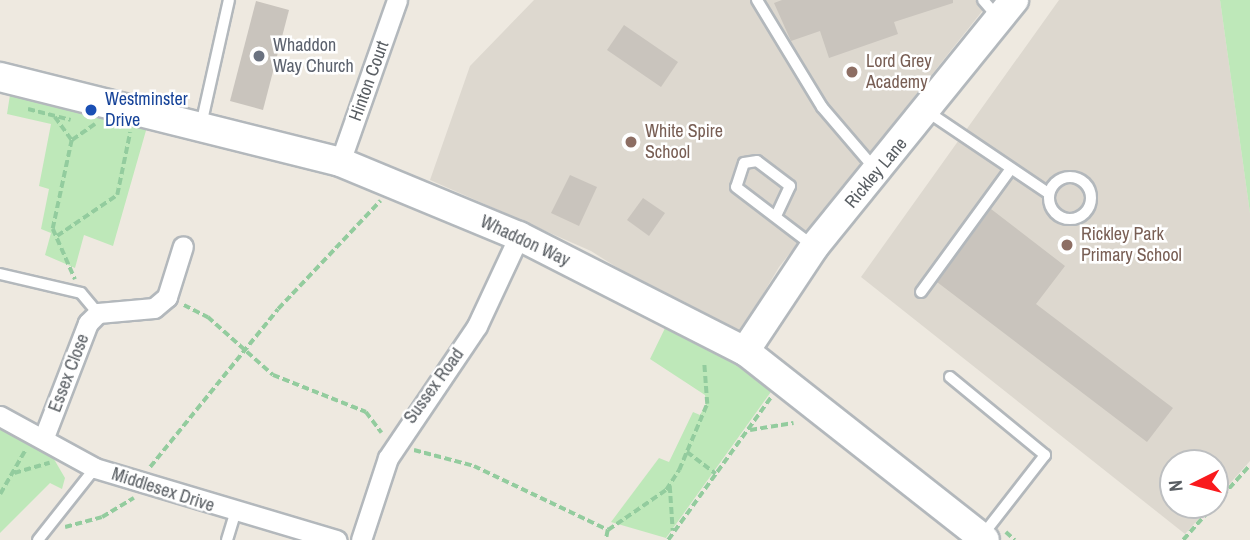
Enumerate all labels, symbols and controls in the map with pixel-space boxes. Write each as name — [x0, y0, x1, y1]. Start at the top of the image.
place label: Whaddon Way Church — [273, 35, 354, 78]
street label: Hinton Court — [345, 38, 393, 124]
marker: Whaddon Way Church — [251, 48, 267, 64]
place label: Lord Grey Academy — [866, 51, 932, 94]
marker: Lord Grey Academy — [844, 64, 860, 80]
place label: Westminster Drive — [105, 89, 188, 132]
marker: Westminster Drive — [83, 102, 99, 118]
place label: White Spire School — [645, 121, 723, 164]
street label: Rickley Lane — [840, 133, 912, 213]
marker: White Spire School — [623, 134, 639, 150]
street label: Whaddon Way — [477, 211, 573, 271]
place label: Rickley Park Primary School — [1081, 224, 1182, 266]
marker: Rickley Park Primary School — [1059, 237, 1075, 253]
street label: Essex Close — [44, 331, 94, 415]
street label: Sussex Road — [399, 344, 469, 428]
north arrow — [1159, 449, 1229, 519]
street label: Middlesex Drive — [109, 463, 217, 517]
text: N — [1162, 479, 1189, 493]

